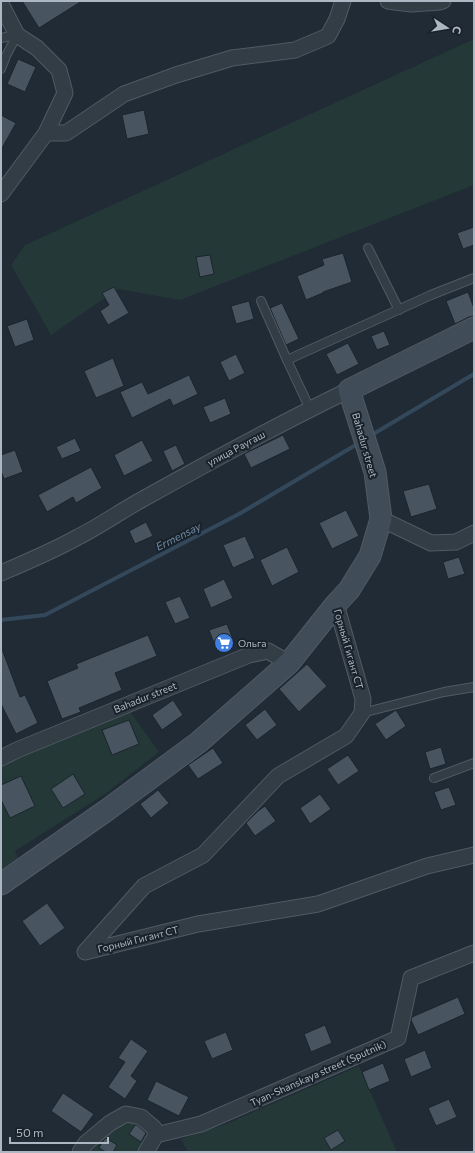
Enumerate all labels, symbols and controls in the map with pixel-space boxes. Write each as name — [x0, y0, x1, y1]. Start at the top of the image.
north arrow — [427, 8, 467, 48]
text: С — [450, 25, 464, 36]
street label: Bahadur street — [350, 411, 380, 479]
street label: улица Раугаш — [205, 428, 267, 468]
water label: Ermensay — [153, 519, 203, 553]
street label: Горный Гигант СТ — [332, 607, 366, 691]
supermarket icon: Ольга — [213, 632, 235, 654]
place label: Ольга — [238, 637, 267, 649]
street label: Bahadur street — [112, 679, 178, 715]
street label: Горный Гигант СТ — [96, 923, 180, 955]
street label: Tyan-Shanskaya street (Sputnik) — [248, 1037, 388, 1109]
scale bar — [10, 1119, 108, 1145]
text: 50 m — [16, 1125, 44, 1139]

